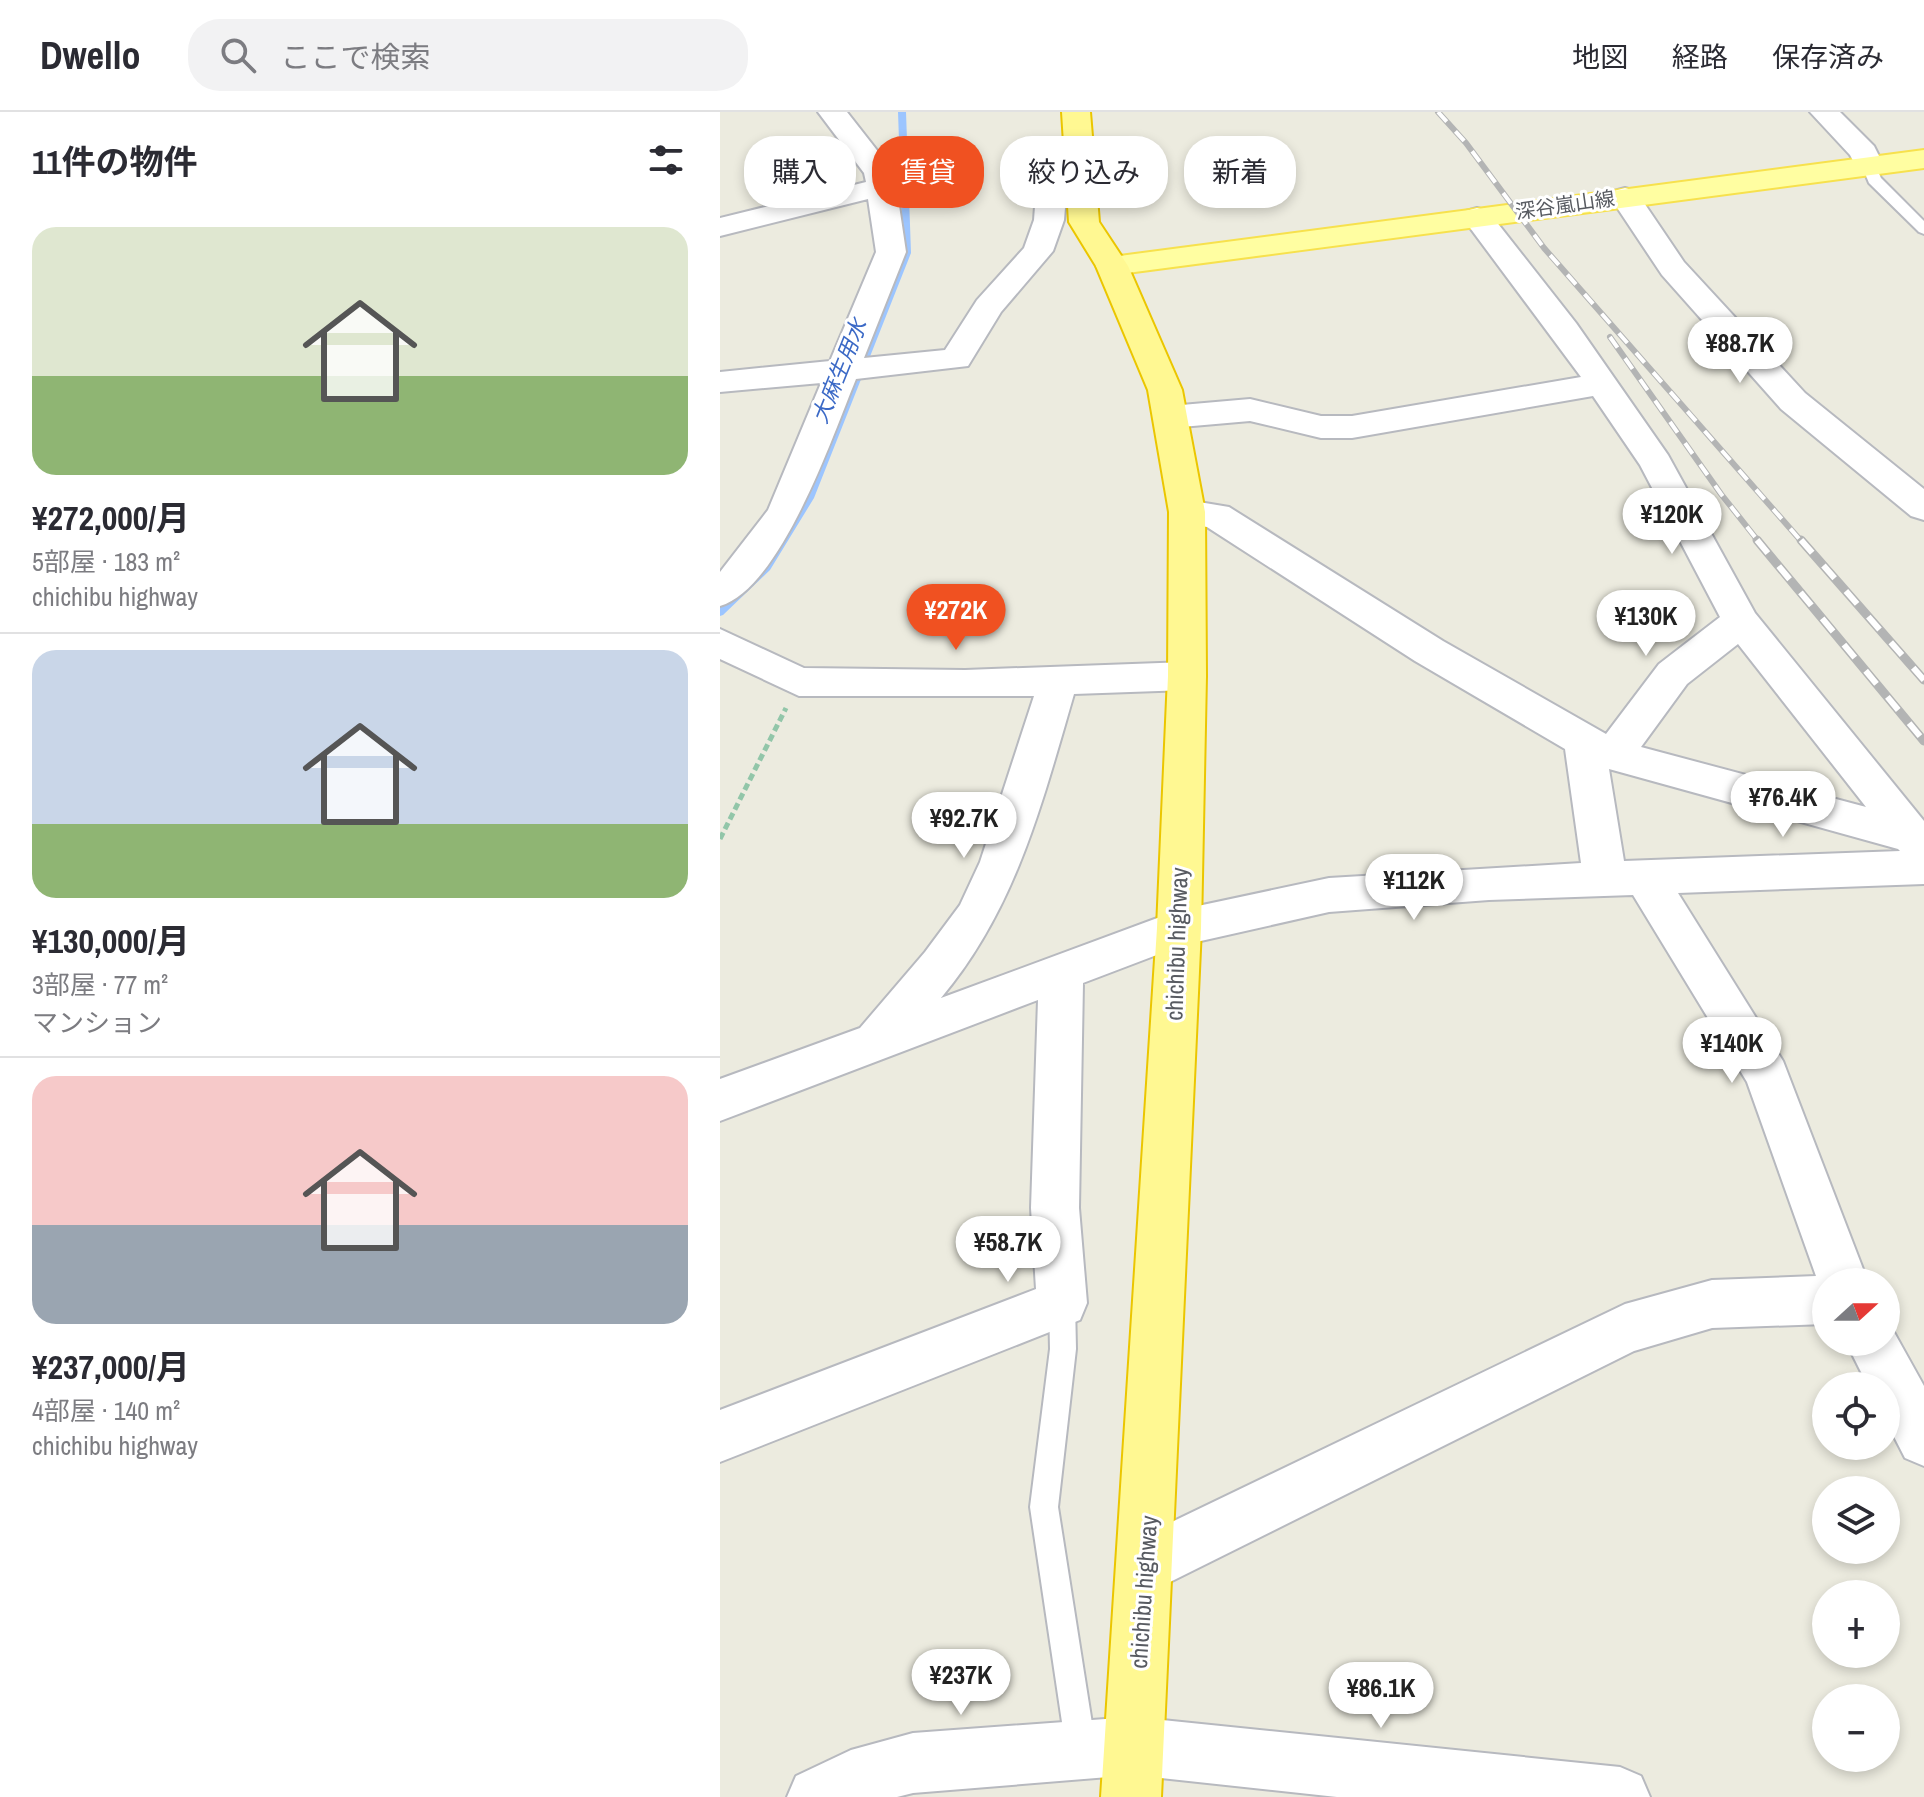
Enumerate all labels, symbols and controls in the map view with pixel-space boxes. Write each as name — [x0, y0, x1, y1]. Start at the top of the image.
search box — [188, 19, 748, 91]
text: Dwello — [40, 30, 140, 81]
icon: search — [216, 33, 260, 77]
text: ここで検索 — [280, 37, 430, 77]
text: 地図 — [1572, 38, 1628, 76]
text: 経路 — [1672, 38, 1728, 76]
text: 保存済み — [1772, 38, 1884, 76]
chip: 購入 — [744, 136, 856, 208]
chip: 賃貸 — [872, 136, 984, 208]
chip: 絞り込み — [1000, 136, 1168, 208]
chip: 新着 — [1184, 136, 1296, 208]
icon: filters — [644, 138, 688, 182]
text: 11件の物件 — [32, 139, 197, 185]
street label: 深谷嵐山線 — [1514, 184, 1616, 225]
icon: home — [288, 279, 432, 423]
water label: 大麻生用水 — [804, 313, 874, 428]
pin: ¥88.7K — [1675, 317, 1805, 385]
text: ¥88.7K — [1706, 325, 1774, 360]
pin: ¥120K — [1616, 488, 1728, 556]
text: ¥272,000/月 — [32, 495, 190, 541]
text: ¥120K — [1641, 496, 1703, 531]
text: 5部屋 · 183 m² — [32, 544, 180, 579]
text: chichibu highway — [32, 579, 198, 614]
pin: ¥272K — [900, 584, 1012, 652]
pin: ¥130K — [1590, 590, 1702, 658]
text: ¥272K — [925, 592, 987, 627]
text: ¥130K — [1615, 598, 1677, 633]
icon: home — [288, 702, 432, 846]
pin: ¥76.4K — [1718, 771, 1848, 839]
text: ¥76.4K — [1749, 779, 1817, 814]
pin: ¥92.7K — [899, 792, 1029, 860]
text: ¥92.7K — [930, 800, 998, 835]
pin: ¥112K — [1358, 854, 1470, 922]
text: ¥112K — [1383, 862, 1445, 897]
street label: chichibu highway — [1157, 867, 1195, 1021]
text: ¥130,000/月 — [32, 918, 190, 964]
text: 3部屋 · 77 m² — [32, 967, 168, 1002]
text: マンション — [32, 1005, 162, 1040]
pin: ¥140K — [1676, 1017, 1788, 1085]
text: ¥140K — [1701, 1025, 1763, 1060]
icon: home — [288, 1128, 432, 1272]
pin: ¥58.7K — [943, 1216, 1073, 1284]
text: ¥58.7K — [974, 1224, 1042, 1259]
north arrow — [1812, 1268, 1900, 1356]
map controls — [1812, 1268, 1900, 1772]
text: ¥237,000/月 — [32, 1344, 190, 1390]
button: locate — [1812, 1372, 1900, 1460]
text: 4部屋 · 140 m² — [32, 1393, 180, 1428]
text: chichibu highway — [32, 1428, 198, 1463]
button: layers — [1812, 1476, 1900, 1564]
street label: chichibu highway — [1122, 1514, 1164, 1669]
button: + — [1812, 1580, 1900, 1668]
pin: ¥237K — [905, 1649, 1017, 1717]
text: ¥237K — [930, 1657, 992, 1692]
pin: ¥86.1K — [1316, 1662, 1446, 1730]
text: ¥86.1K — [1347, 1670, 1415, 1705]
button: − — [1812, 1684, 1900, 1772]

